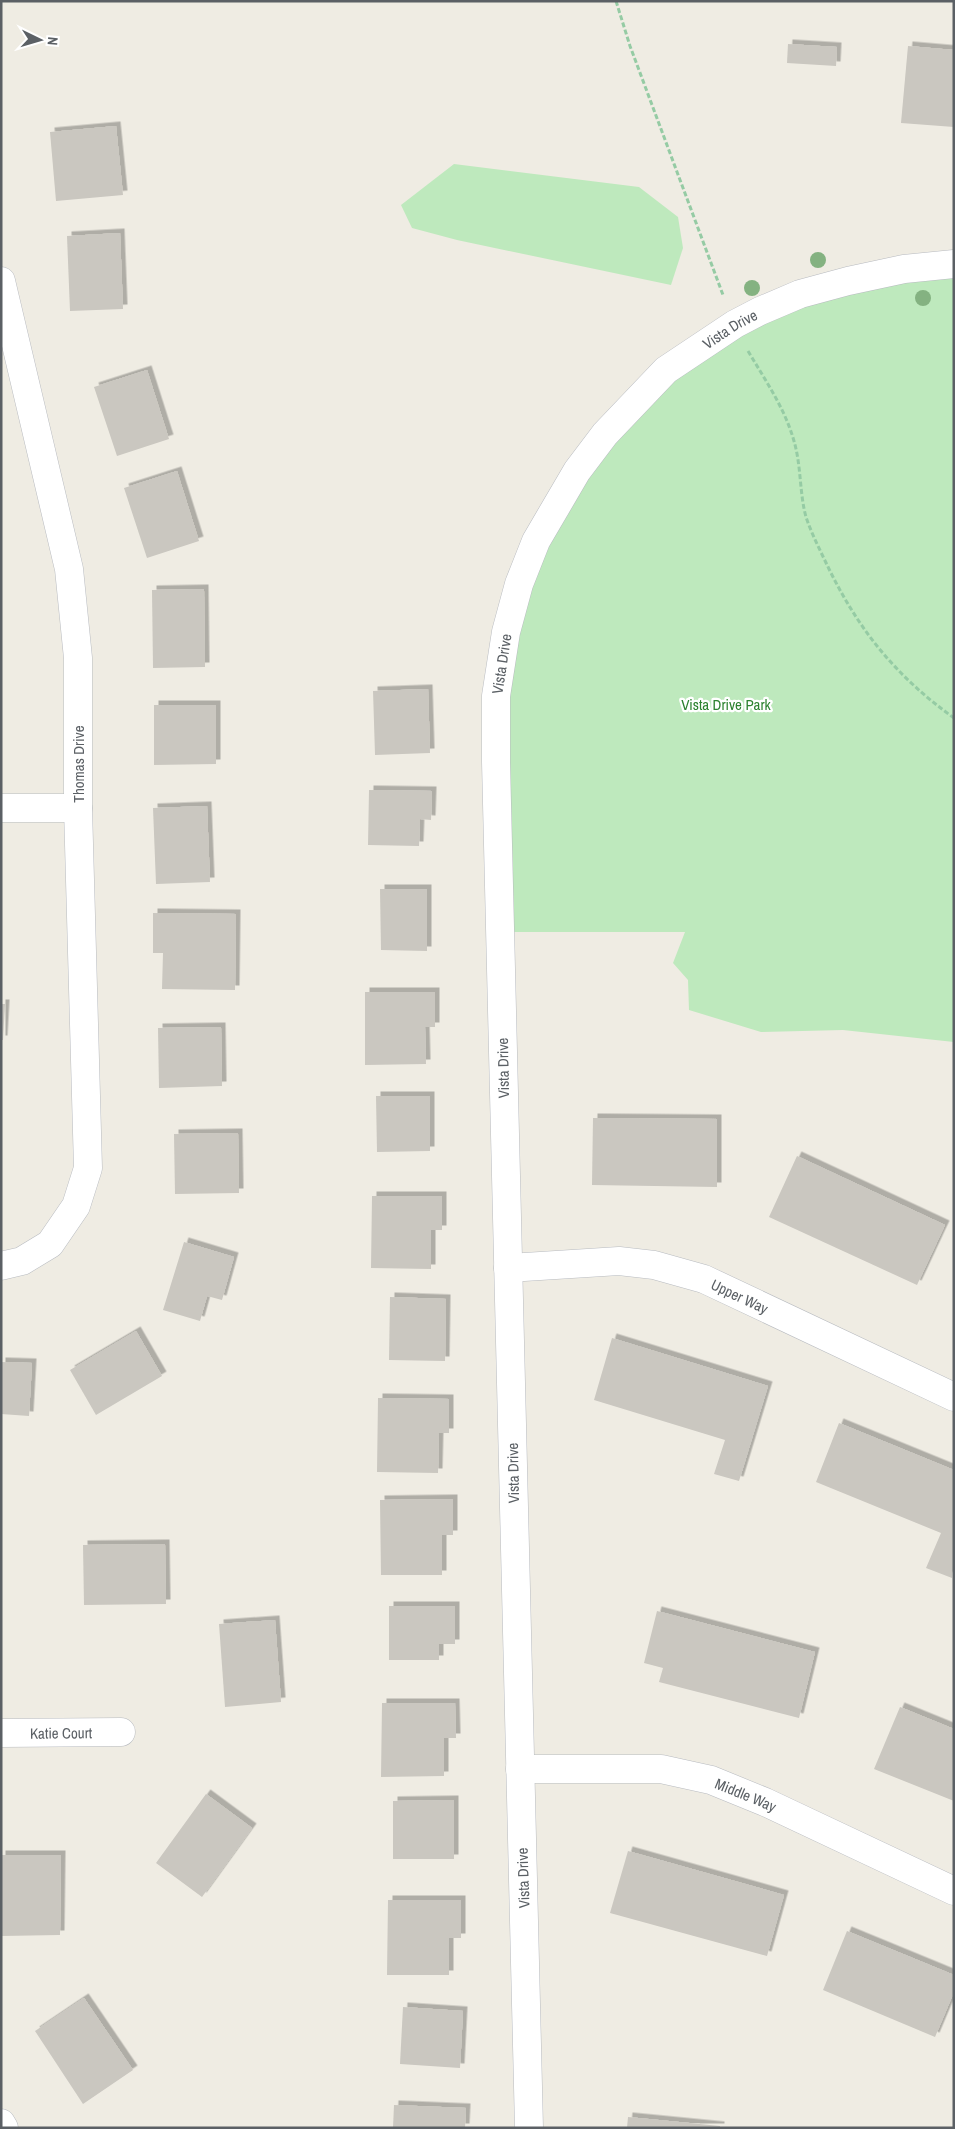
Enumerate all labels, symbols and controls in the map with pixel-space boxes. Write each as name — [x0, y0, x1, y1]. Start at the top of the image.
north arrow — [15, 15, 65, 65]
text: N — [44, 36, 62, 46]
street label: Vista Drive — [698, 304, 761, 353]
street label: Vista Drive — [486, 632, 516, 695]
park label: Vista Drive Park — [681, 694, 772, 715]
street label: Thomas Drive — [68, 725, 89, 803]
street label: Vista Drive — [492, 1037, 514, 1098]
street label: Upper Way — [708, 1273, 773, 1319]
street label: Vista Drive — [502, 1442, 524, 1503]
street label: Katie Court — [30, 1722, 93, 1743]
street label: Middle Way — [712, 1772, 781, 1817]
street label: Vista Drive — [511, 1847, 535, 1909]

